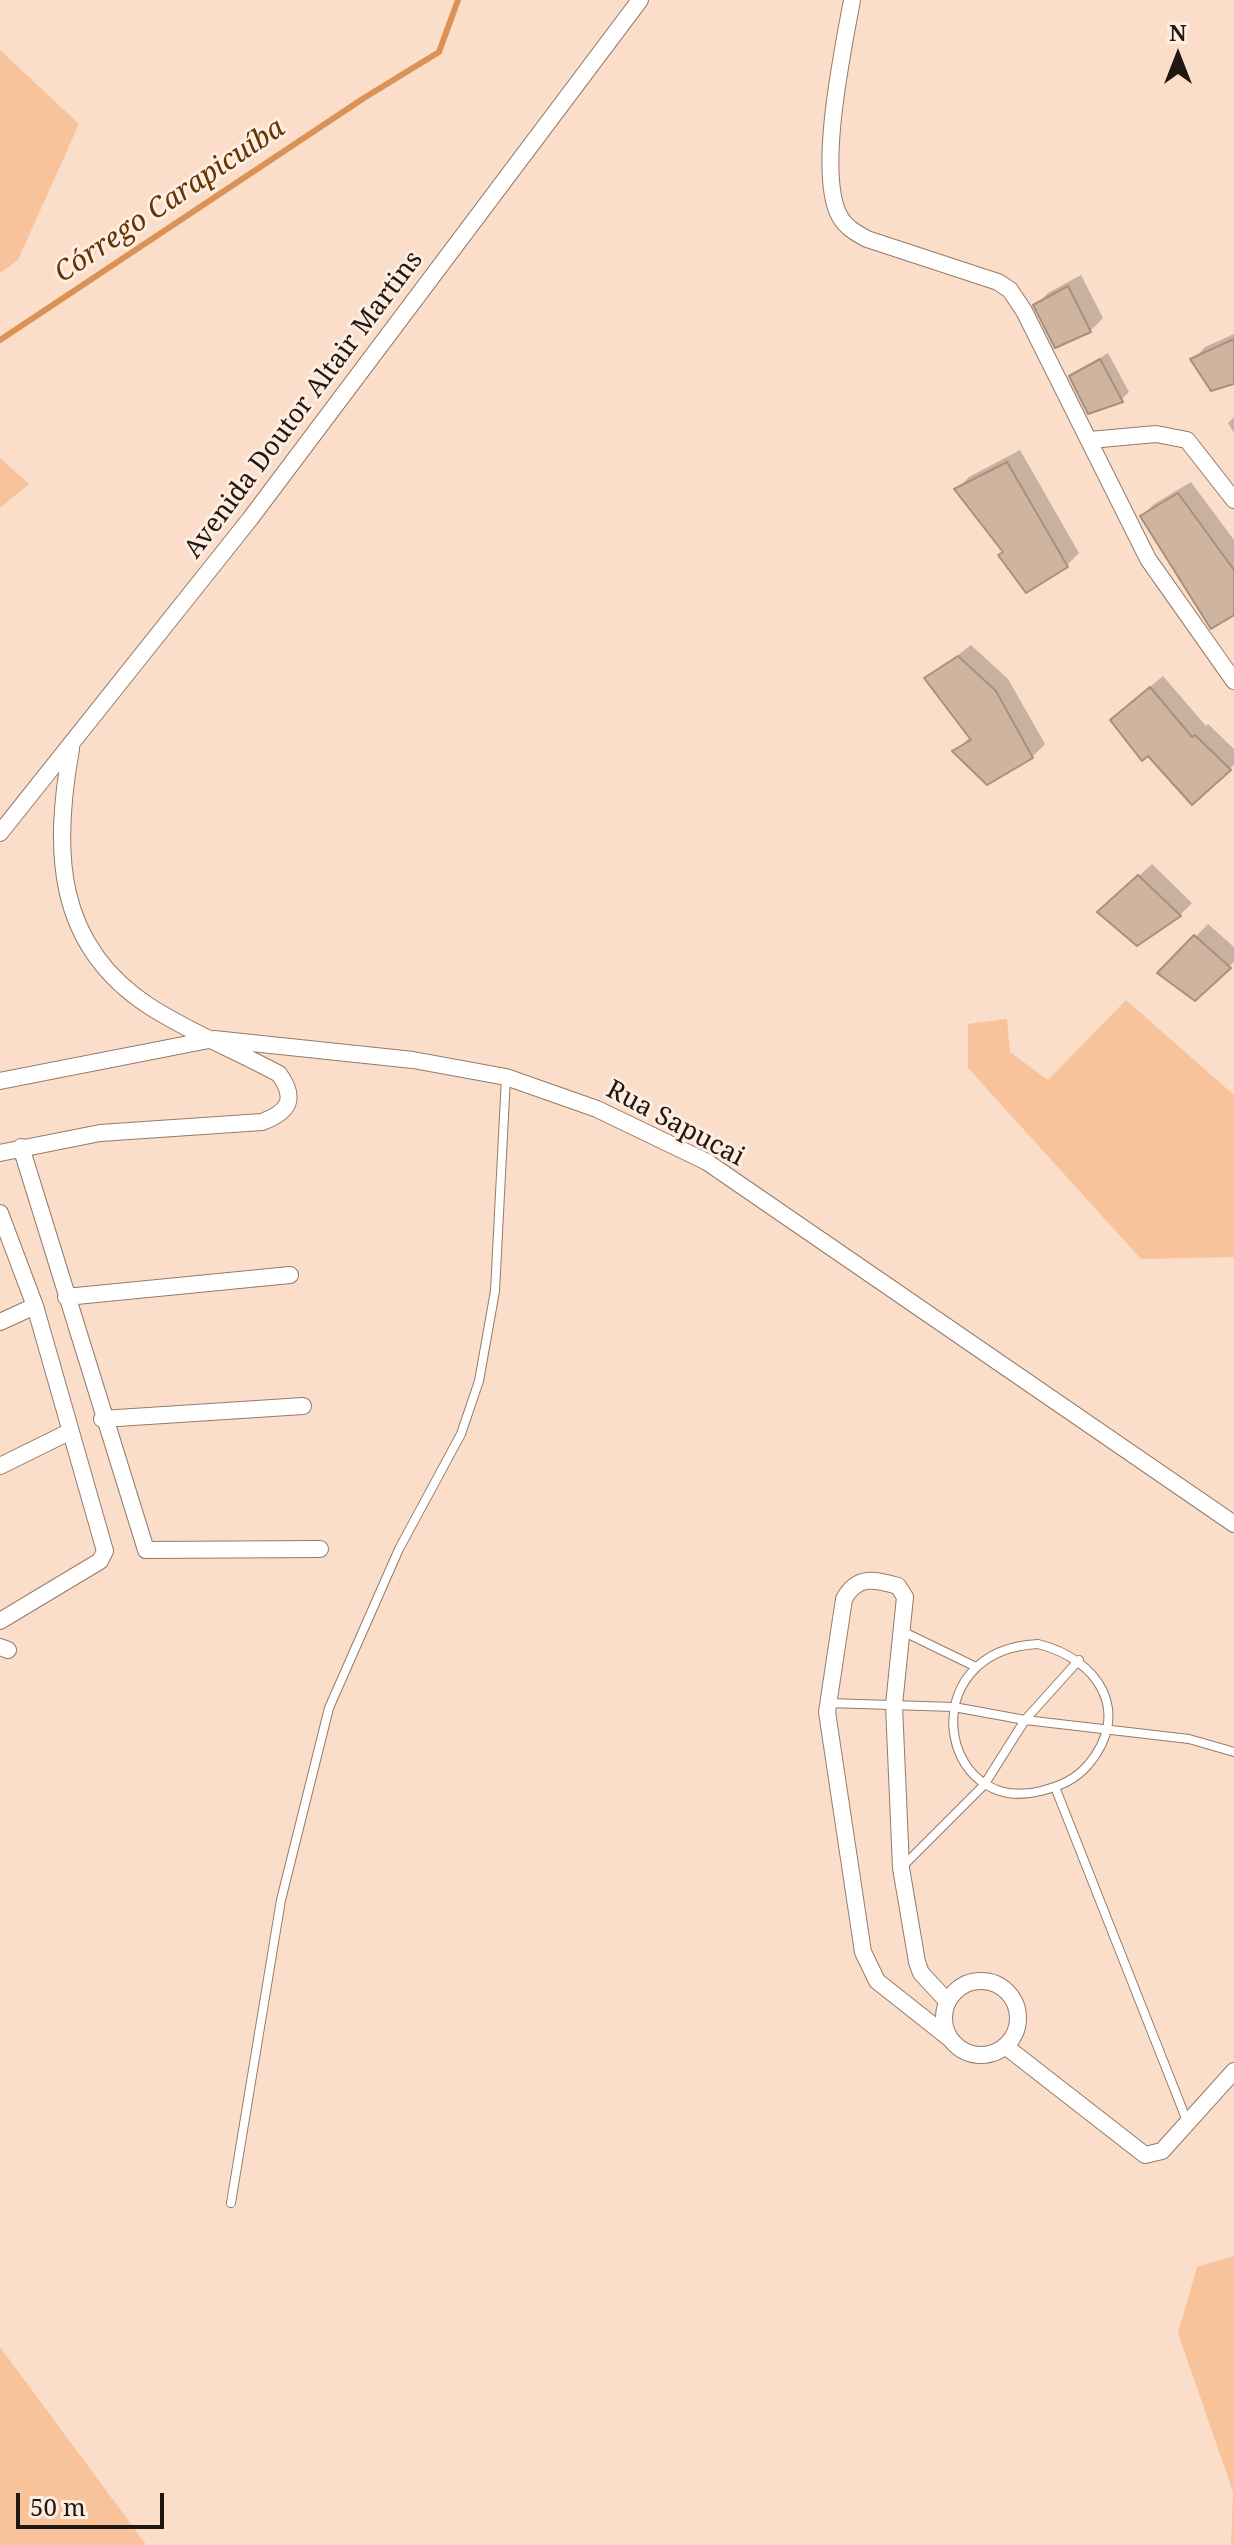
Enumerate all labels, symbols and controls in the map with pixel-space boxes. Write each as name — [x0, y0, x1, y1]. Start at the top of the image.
north arrow — [1138, 16, 1218, 96]
text: N — [1169, 17, 1187, 47]
water label: Córrego Carapicuíba — [49, 112, 291, 290]
street label: Avenida Doutor Altair Martins — [178, 245, 430, 565]
street label: Rua Sapucai — [601, 1075, 749, 1173]
scale bar — [20, 2477, 168, 2527]
text: 50 m — [30, 2490, 86, 2523]

